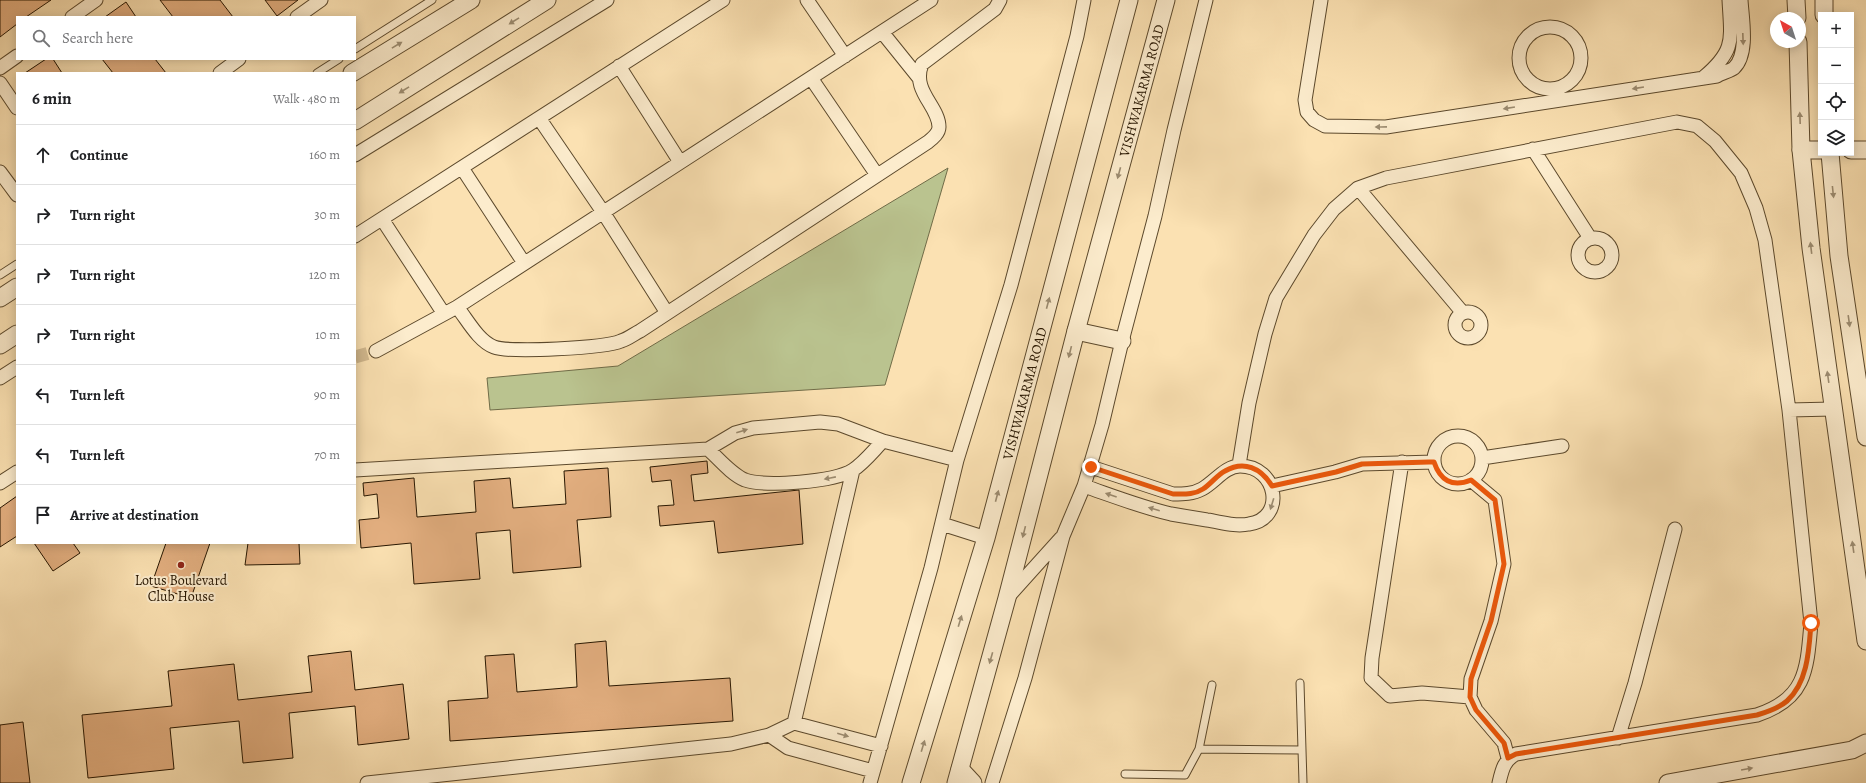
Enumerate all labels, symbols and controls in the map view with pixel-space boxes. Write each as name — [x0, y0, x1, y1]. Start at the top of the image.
north arrow — [1770, 12, 1806, 48]
map controls — [1818, 12, 1854, 156]
button: + — [1818, 12, 1854, 48]
search box — [16, 16, 356, 60]
one-way arrow — [509, 17, 519, 25]
street label: VISHWAKARMA ROAD — [1115, 22, 1169, 160]
icon: search — [30, 27, 52, 49]
text: Search here — [62, 28, 133, 48]
one-way arrow — [1739, 33, 1746, 45]
one-way arrow — [391, 42, 403, 49]
button: − — [1818, 48, 1854, 84]
button: locate — [1818, 84, 1854, 120]
one-way arrow — [1632, 85, 1644, 91]
text: 6 min — [32, 87, 72, 110]
one-way arrow — [398, 87, 410, 94]
text: Walk · 480 m — [273, 90, 340, 107]
one-way arrow — [1503, 105, 1515, 111]
one-way arrow — [1797, 111, 1803, 124]
button: layers — [1818, 120, 1854, 156]
one-way arrow — [1374, 124, 1387, 130]
icon: ahead — [32, 144, 54, 166]
text: Continue — [70, 145, 128, 165]
text: 160 m — [309, 146, 340, 163]
one-way arrow — [1116, 167, 1122, 179]
one-way arrow — [1830, 186, 1836, 198]
icon: right — [32, 204, 54, 226]
text: Turn right — [70, 205, 135, 225]
text: 30 m — [314, 206, 340, 223]
one-way arrow — [1808, 242, 1814, 254]
icon: right — [32, 264, 54, 286]
text: Turn right — [70, 265, 135, 285]
text: 120 m — [309, 266, 340, 283]
one-way arrow — [1045, 297, 1051, 309]
one-way arrow — [1846, 315, 1852, 327]
icon: right — [32, 324, 54, 346]
text: Turn right — [70, 325, 135, 345]
street label: VISHWAKARMA ROAD — [998, 325, 1052, 463]
text: 10 m — [315, 326, 340, 343]
one-way arrow — [1067, 346, 1073, 358]
one-way arrow — [1825, 371, 1831, 383]
icon: left — [32, 384, 54, 406]
text: Turn left — [70, 385, 125, 405]
text: 90 m — [314, 386, 340, 403]
one-way arrow — [737, 428, 749, 434]
icon: left — [32, 444, 54, 466]
text: Turn left — [70, 445, 125, 465]
text: 70 m — [314, 446, 340, 463]
route end — [1082, 458, 1100, 476]
one-way arrow — [824, 475, 836, 481]
one-way arrow — [994, 490, 1000, 503]
one-way arrow — [1105, 492, 1117, 498]
one-way arrow — [1268, 498, 1274, 510]
icon: arrive — [32, 504, 54, 526]
text: Arrive at destination — [70, 505, 199, 525]
one-way arrow — [1147, 506, 1159, 512]
one-way arrow — [1021, 526, 1027, 538]
one-way arrow — [1850, 541, 1856, 553]
marker: Lotus Boulevard Club House — [176, 560, 186, 570]
place label: Lotus Boulevard Club House — [135, 571, 228, 606]
route start — [1802, 614, 1820, 632]
one-way arrow — [957, 615, 963, 627]
one-way arrow — [987, 652, 993, 664]
one-way arrow — [837, 732, 849, 738]
one-way arrow — [920, 739, 926, 751]
one-way arrow — [1741, 766, 1754, 772]

